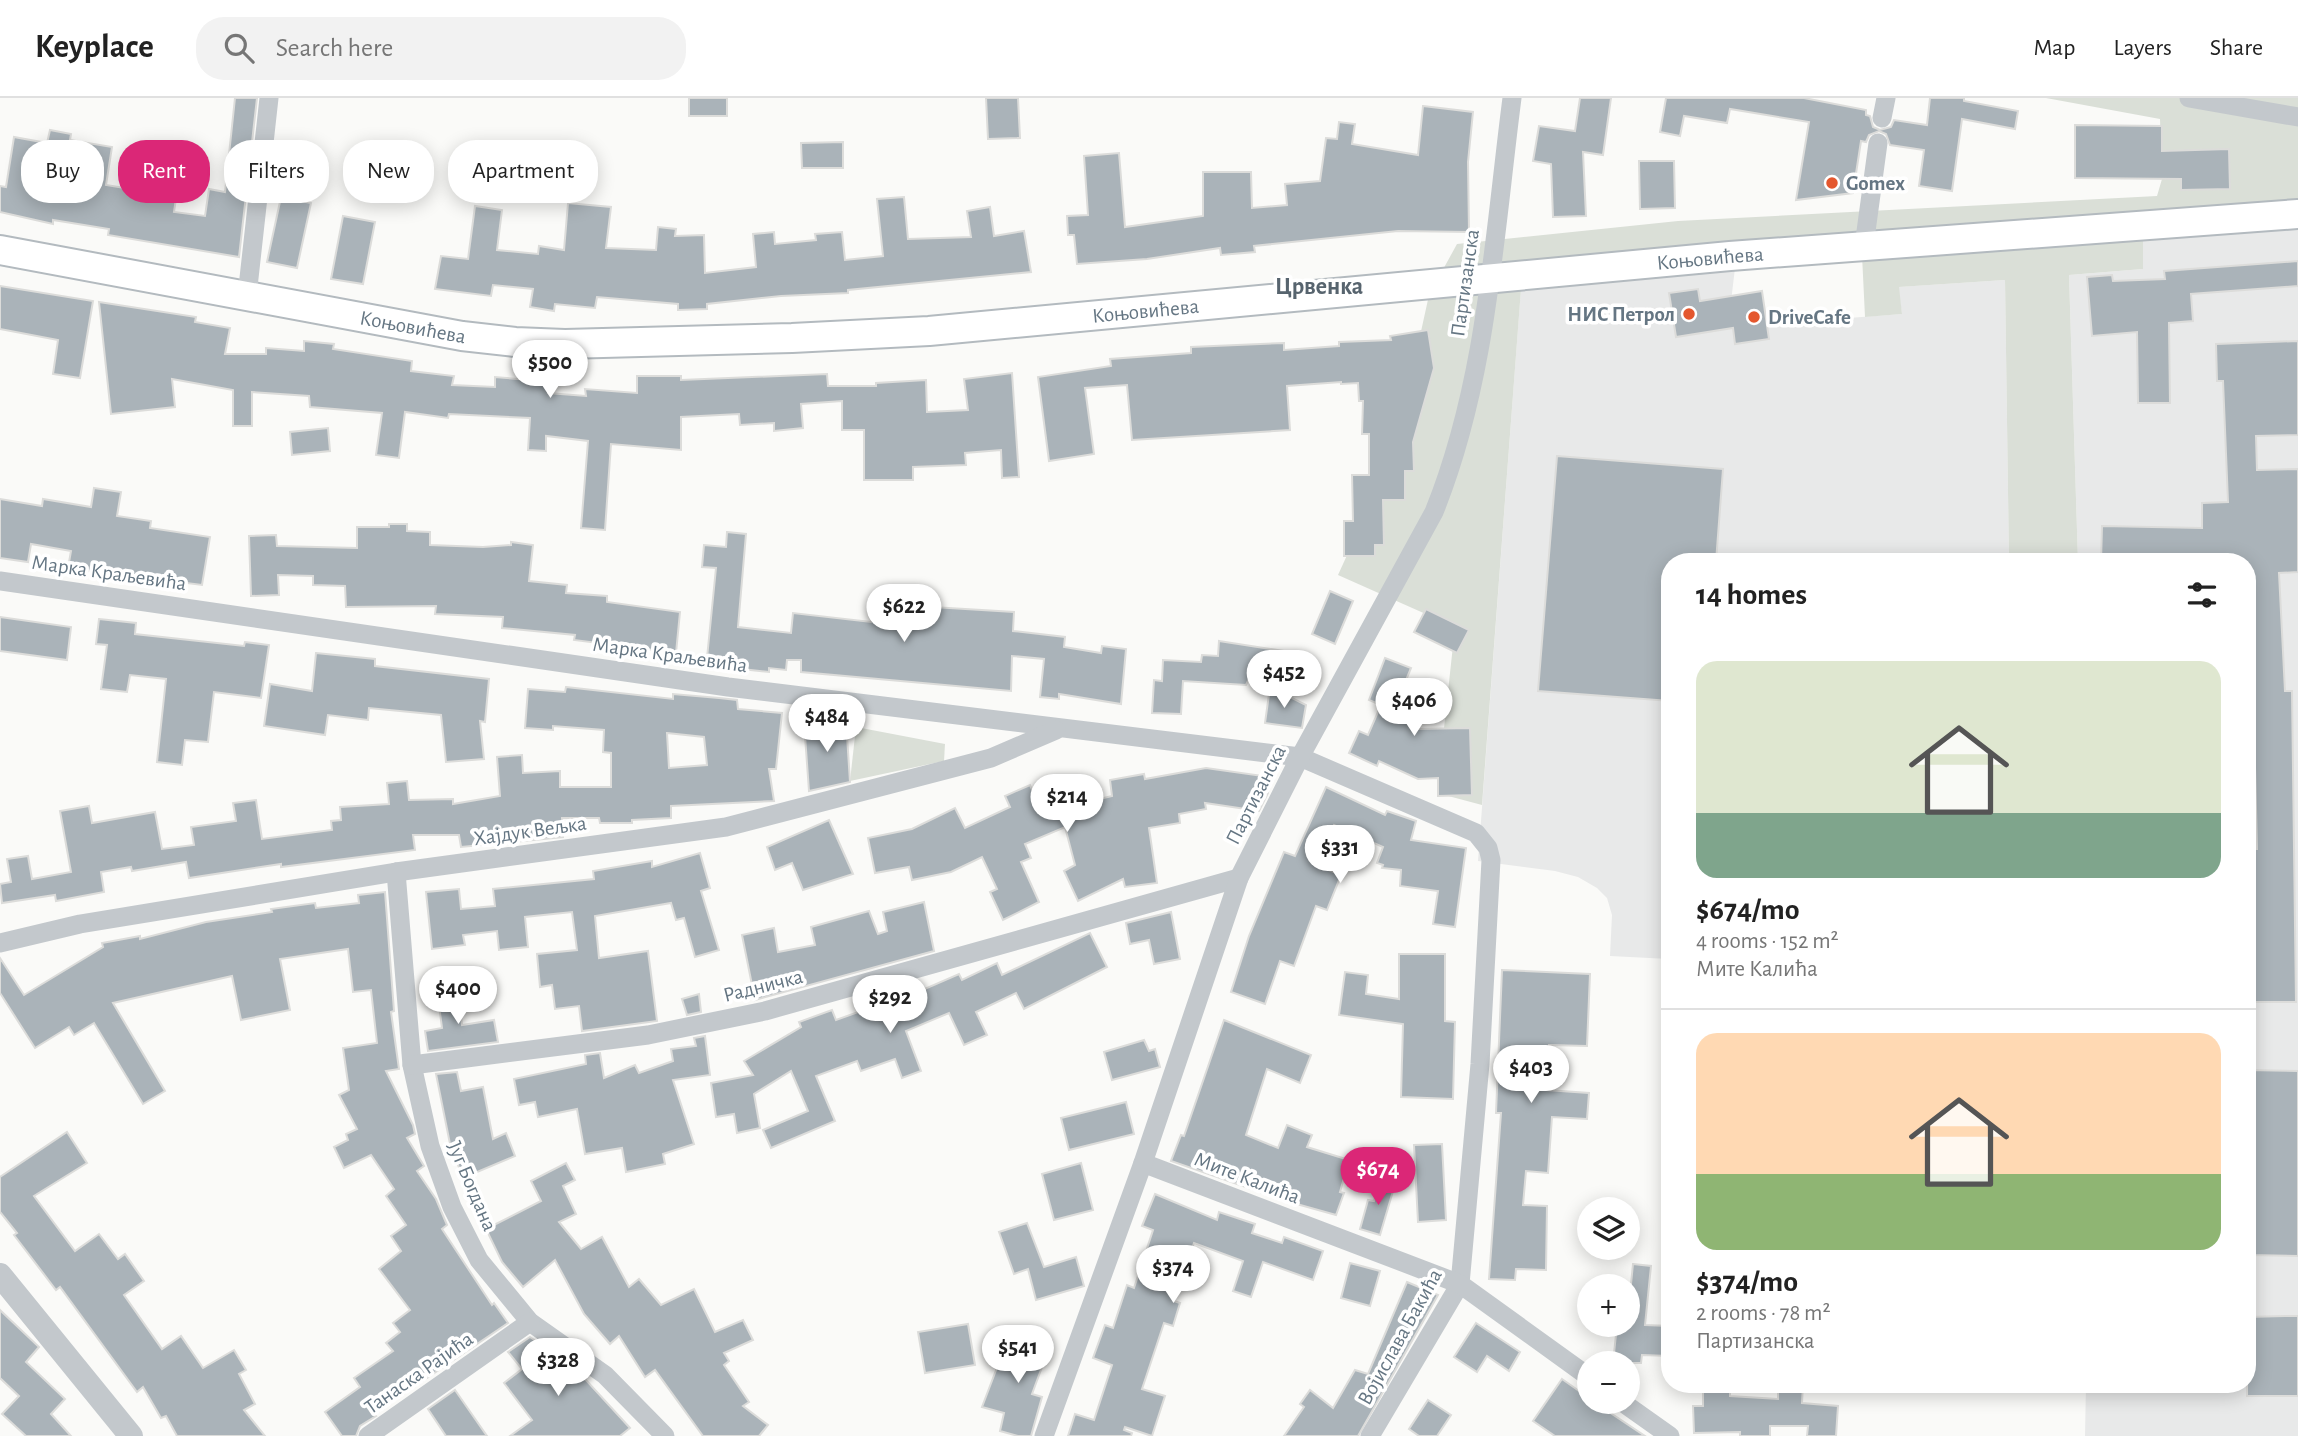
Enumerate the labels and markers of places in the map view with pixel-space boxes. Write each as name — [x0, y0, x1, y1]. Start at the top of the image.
place label: Gomex — [1846, 173, 1905, 194]
marker: Gomex — [1824, 175, 1840, 191]
place label: НИС Петрол — [1567, 304, 1675, 325]
marker: НИС Петрол — [1681, 306, 1697, 322]
place label: DriveCafe — [1768, 307, 1851, 328]
marker: DriveCafe — [1746, 309, 1762, 325]
pin: $500 — [509, 341, 591, 400]
pin: $622 — [863, 584, 945, 644]
pin: $452 — [1243, 650, 1325, 710]
pin: $406 — [1373, 678, 1455, 738]
pin: $484 — [786, 694, 868, 754]
pin: $214 — [1026, 774, 1108, 834]
pin: $331 — [1299, 826, 1381, 885]
pin: $400 — [417, 967, 499, 1026]
pin: $292 — [849, 976, 931, 1035]
pin: $403 — [1490, 1046, 1572, 1105]
pin: $674 — [1337, 1148, 1419, 1207]
pin: $374 — [1132, 1246, 1214, 1305]
pin: $541 — [977, 1326, 1059, 1385]
pin: $328 — [517, 1338, 599, 1398]

